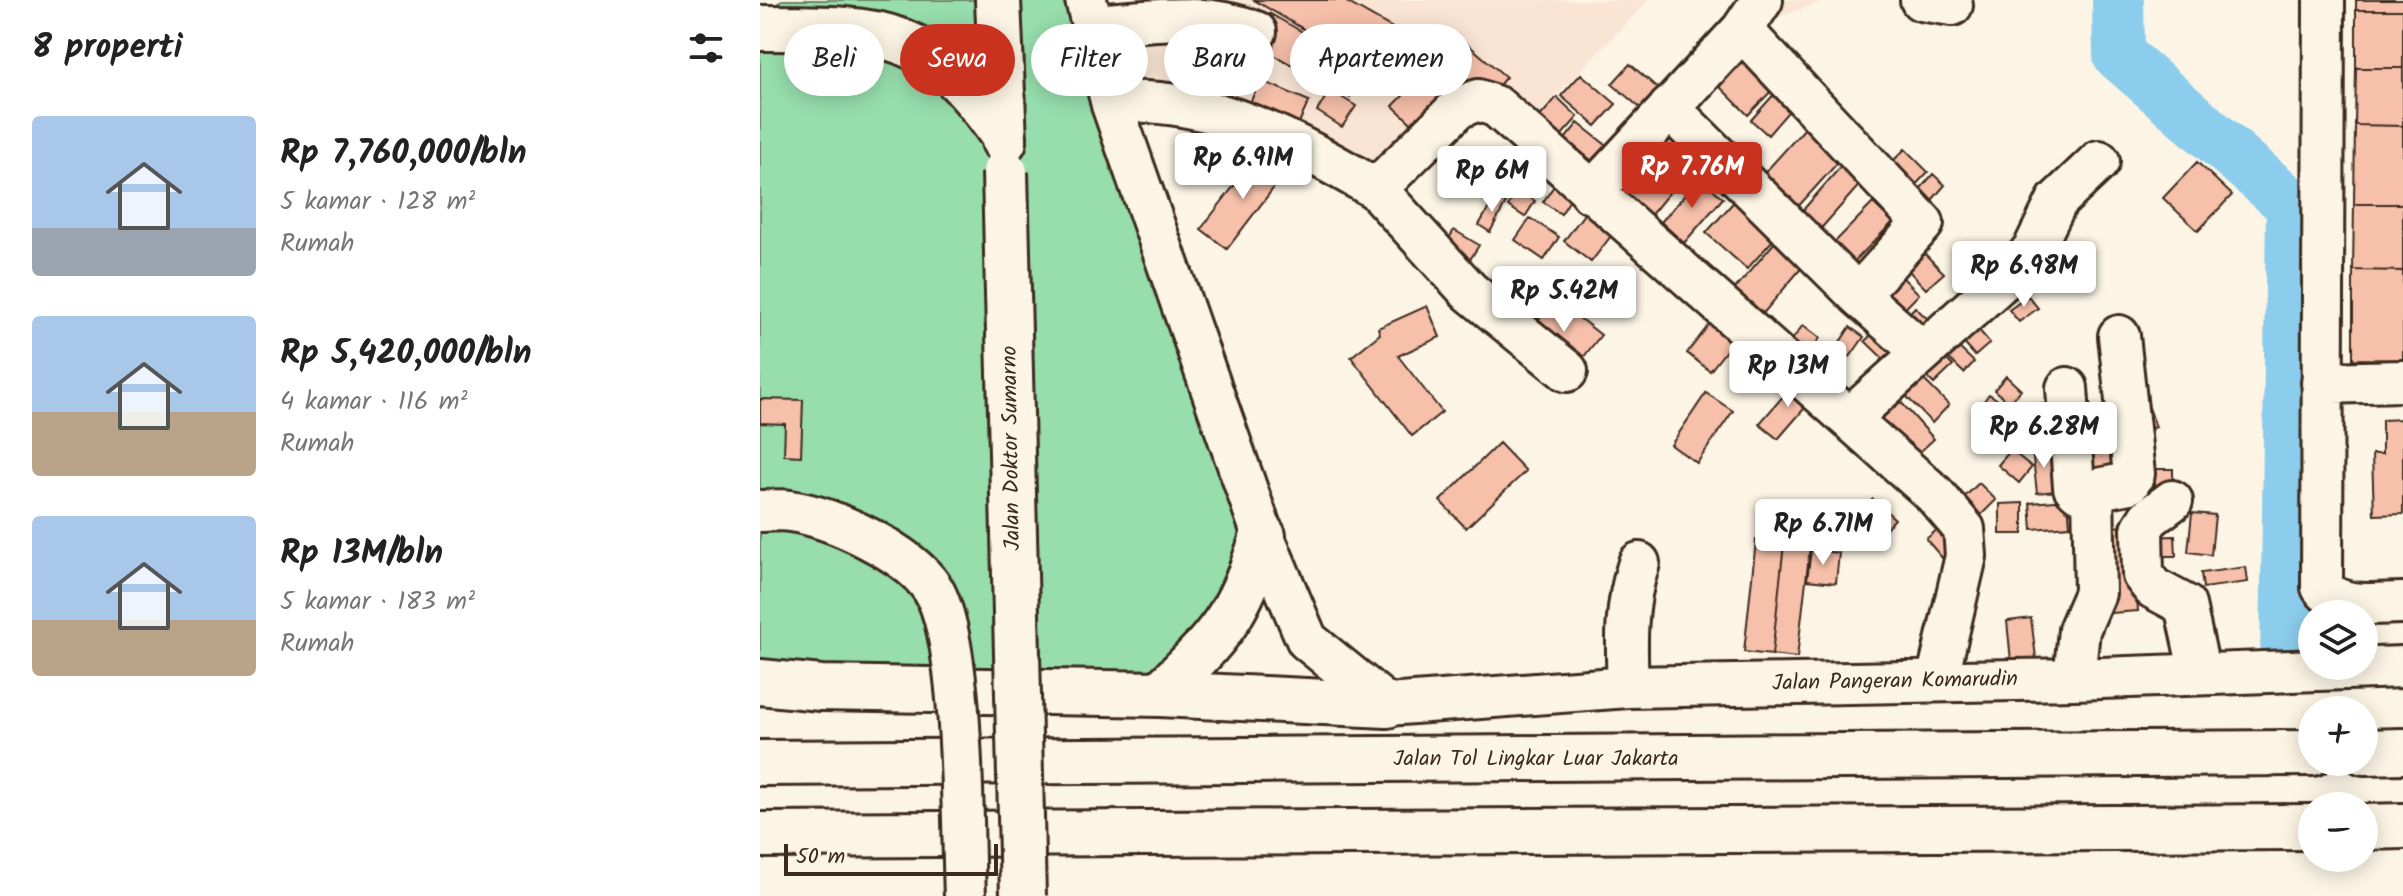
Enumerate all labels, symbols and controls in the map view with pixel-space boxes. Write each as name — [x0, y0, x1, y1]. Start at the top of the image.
text: 8 properti — [32, 21, 183, 75]
chip: Beli — [784, 24, 884, 96]
chip: Sewa — [900, 24, 1015, 96]
chip: Filter — [1031, 24, 1148, 96]
chip: Baru — [1164, 24, 1274, 96]
chip: Apartemen — [1290, 24, 1472, 96]
icon: filters — [684, 26, 728, 70]
text: Rp 7,760,000/bln — [280, 127, 527, 181]
pin: Rp 6.91M — [1160, 133, 1326, 201]
text: Rp 6.91M — [1193, 138, 1293, 180]
pin: Rp 7.76M — [1609, 142, 1775, 210]
pin: Rp 6M — [1436, 146, 1548, 214]
text: Rp 7.76M — [1640, 147, 1744, 189]
icon: home — [96, 148, 192, 244]
text: Rp 6M — [1455, 151, 1529, 193]
text: 5 kamar · 128 m² — [280, 181, 475, 223]
text: Rumah — [280, 223, 355, 265]
pin: Rp 6.98M — [1941, 241, 2107, 309]
text: Rp 6.98M — [1970, 246, 2078, 288]
pin: Rp 5.42M — [1481, 266, 1647, 334]
text: Rp 5.42M — [1510, 271, 1618, 313]
text: Rp 5,420,000/bln — [280, 327, 532, 381]
pin: Rp 13M — [1723, 341, 1853, 409]
street label: Jalan Doktor Sumarno — [993, 345, 1031, 551]
text: Rp 13M — [1747, 346, 1829, 388]
icon: home — [96, 348, 192, 444]
text: 4 kamar · 116 m² — [280, 381, 468, 423]
pin: Rp 6.28M — [1961, 402, 2127, 470]
text: Rp 6.28M — [1989, 407, 2099, 449]
text: Rumah — [280, 423, 355, 465]
pin: Rp 6.71M — [1740, 499, 1906, 567]
text: Rp 6.71M — [1773, 504, 1873, 546]
text: Rp 13M/bln — [280, 527, 443, 581]
icon: home — [96, 548, 192, 644]
text: 5 kamar · 183 m² — [280, 581, 475, 623]
map controls — [2298, 600, 2378, 872]
button: layers — [2298, 600, 2378, 680]
text: Rumah — [280, 623, 355, 665]
street label: Jalan Pangeran Komarudin — [1772, 662, 2018, 702]
button: + — [2298, 696, 2378, 776]
street label: Jalan Tol Lingkar Luar Jakarta — [1393, 742, 1679, 777]
button: − — [2298, 792, 2378, 872]
scale bar — [784, 840, 998, 876]
text: 50 m — [796, 840, 845, 875]

